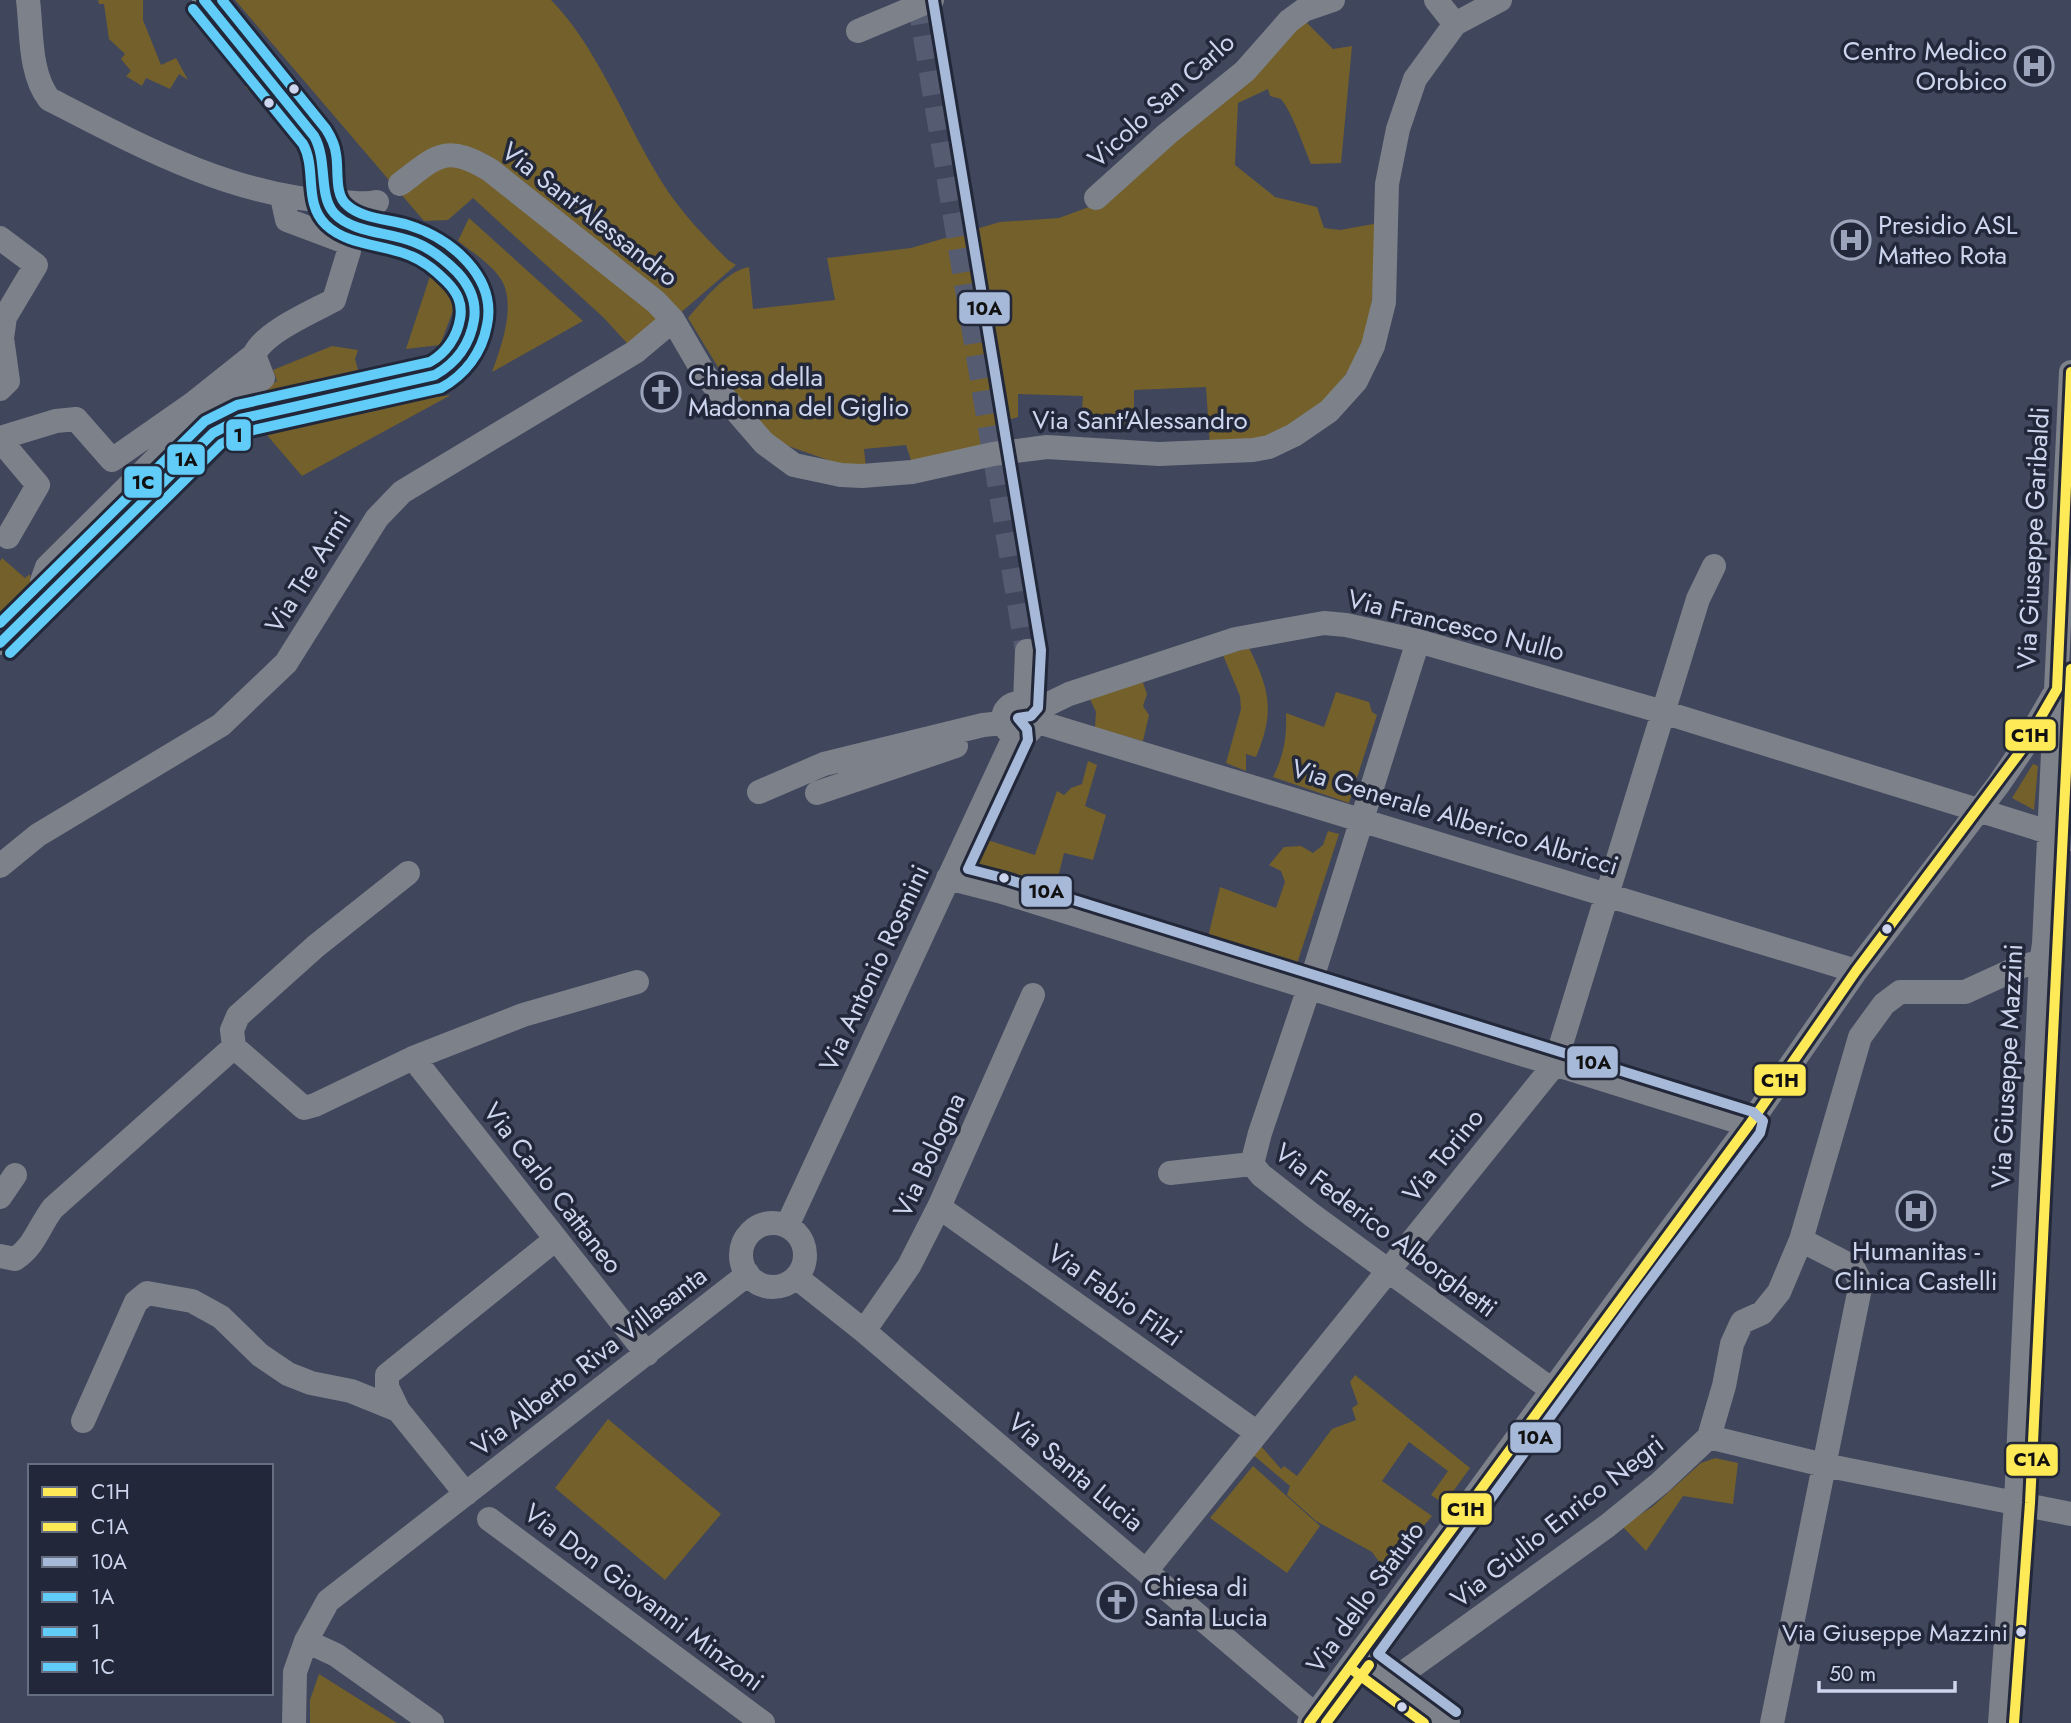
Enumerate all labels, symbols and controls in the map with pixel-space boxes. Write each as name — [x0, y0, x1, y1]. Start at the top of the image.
street label: Vicolo San Carlo — [1079, 24, 1243, 176]
place label: Centro Medico Orobico — [1843, 32, 2007, 100]
hospital icon: Centro Medico Orobico — [2013, 45, 2055, 87]
unlabelled marker — [287, 82, 301, 96]
unlabelled marker — [262, 96, 276, 110]
street label: Via Sant'Alessandro — [493, 133, 687, 295]
place label: Presidio ASL Matteo Rota — [1878, 206, 2018, 274]
hospital icon: Presidio ASL Matteo Rota — [1830, 219, 1872, 261]
line badge: 10A — [958, 291, 1011, 325]
text: 10A — [966, 295, 1002, 322]
place label: Chiesa della Madonna del Giglio — [688, 358, 909, 426]
church icon: Chiesa della Madonna del Giglio — [640, 371, 682, 413]
street label: Via Sant'Alessandro — [1032, 401, 1248, 439]
street label: Via Giuseppe Garibaldi — [2007, 406, 2059, 670]
line badge: 1 — [225, 418, 252, 452]
text: 1 — [233, 422, 243, 449]
line badge: 1A — [166, 443, 206, 476]
text: 1A — [174, 446, 198, 473]
line badge: 1C — [123, 465, 163, 499]
text: 1C — [132, 469, 155, 496]
street label: Via Tre Armi — [256, 504, 360, 640]
street label: Via Francesco Nullo — [1343, 580, 1569, 670]
line badge: C1H — [2004, 718, 2057, 752]
text: C1H — [2011, 722, 2049, 749]
street label: Via Generale Alberico Albricci — [1287, 749, 1623, 885]
street label: Via Antonio Rosmini — [809, 858, 939, 1078]
unlabelled marker — [997, 871, 1011, 885]
line badge: 10A — [1020, 875, 1073, 908]
text: 10A — [1028, 878, 1064, 905]
unlabelled marker — [1880, 922, 1894, 936]
street label: Via Giuseppe Mazzini — [1982, 943, 2032, 1189]
line badge: 10A — [1566, 1045, 1619, 1079]
text: 10A — [1575, 1049, 1611, 1076]
line badge: C1H — [1753, 1063, 1807, 1097]
text: C1H — [1761, 1067, 1799, 1094]
street label: Via Bologna — [883, 1086, 975, 1224]
street label: Via Carlo Cattaneo — [474, 1094, 632, 1282]
street label: Via Torino — [1393, 1100, 1493, 1210]
street label: Via Federico Alborghetti — [1267, 1134, 1505, 1326]
hospital icon: Humanitas - Clinica Castelli — [1895, 1190, 1937, 1232]
place label: Humanitas - Clinica Castelli — [1835, 1232, 1997, 1300]
street label: Via Fabio Filzi — [1040, 1234, 1190, 1356]
street label: Via Alberto Riva Villasanta — [463, 1257, 715, 1465]
street label: Via Santa Lucia — [1000, 1404, 1152, 1540]
line badge: 10A — [1509, 1421, 1562, 1454]
text: 10A — [1517, 1424, 1553, 1451]
street label: Via Giulio Enrico Negri — [1442, 1425, 1672, 1617]
line badge: C1A — [2005, 1443, 2059, 1477]
text: C1A — [2014, 1446, 2051, 1473]
legend — [28, 1464, 273, 1695]
text: C1H — [91, 1477, 130, 1507]
line badge: C1H — [1440, 1492, 1493, 1526]
street label: Via Don Giovanni Minzoni — [516, 1494, 772, 1700]
text: C1H — [1447, 1496, 1485, 1523]
text: C1A — [91, 1512, 129, 1542]
street label: Via dello Statuto — [1297, 1513, 1433, 1681]
text: 10A — [91, 1547, 127, 1577]
place label: Chiesa di Santa Lucia — [1144, 1568, 1267, 1636]
church icon: Chiesa di Santa Lucia — [1096, 1581, 1138, 1623]
text: 1A — [91, 1582, 114, 1612]
place label: Via Giuseppe Mazzini — [1782, 1615, 2008, 1650]
text: 1 — [91, 1617, 100, 1647]
marker: Via Giuseppe Mazzini — [2014, 1625, 2028, 1639]
scale bar — [1819, 1650, 1955, 1694]
text: 1C — [91, 1652, 115, 1682]
text: 50 m — [1829, 1659, 1876, 1689]
unlabelled marker — [1395, 1700, 1409, 1714]

